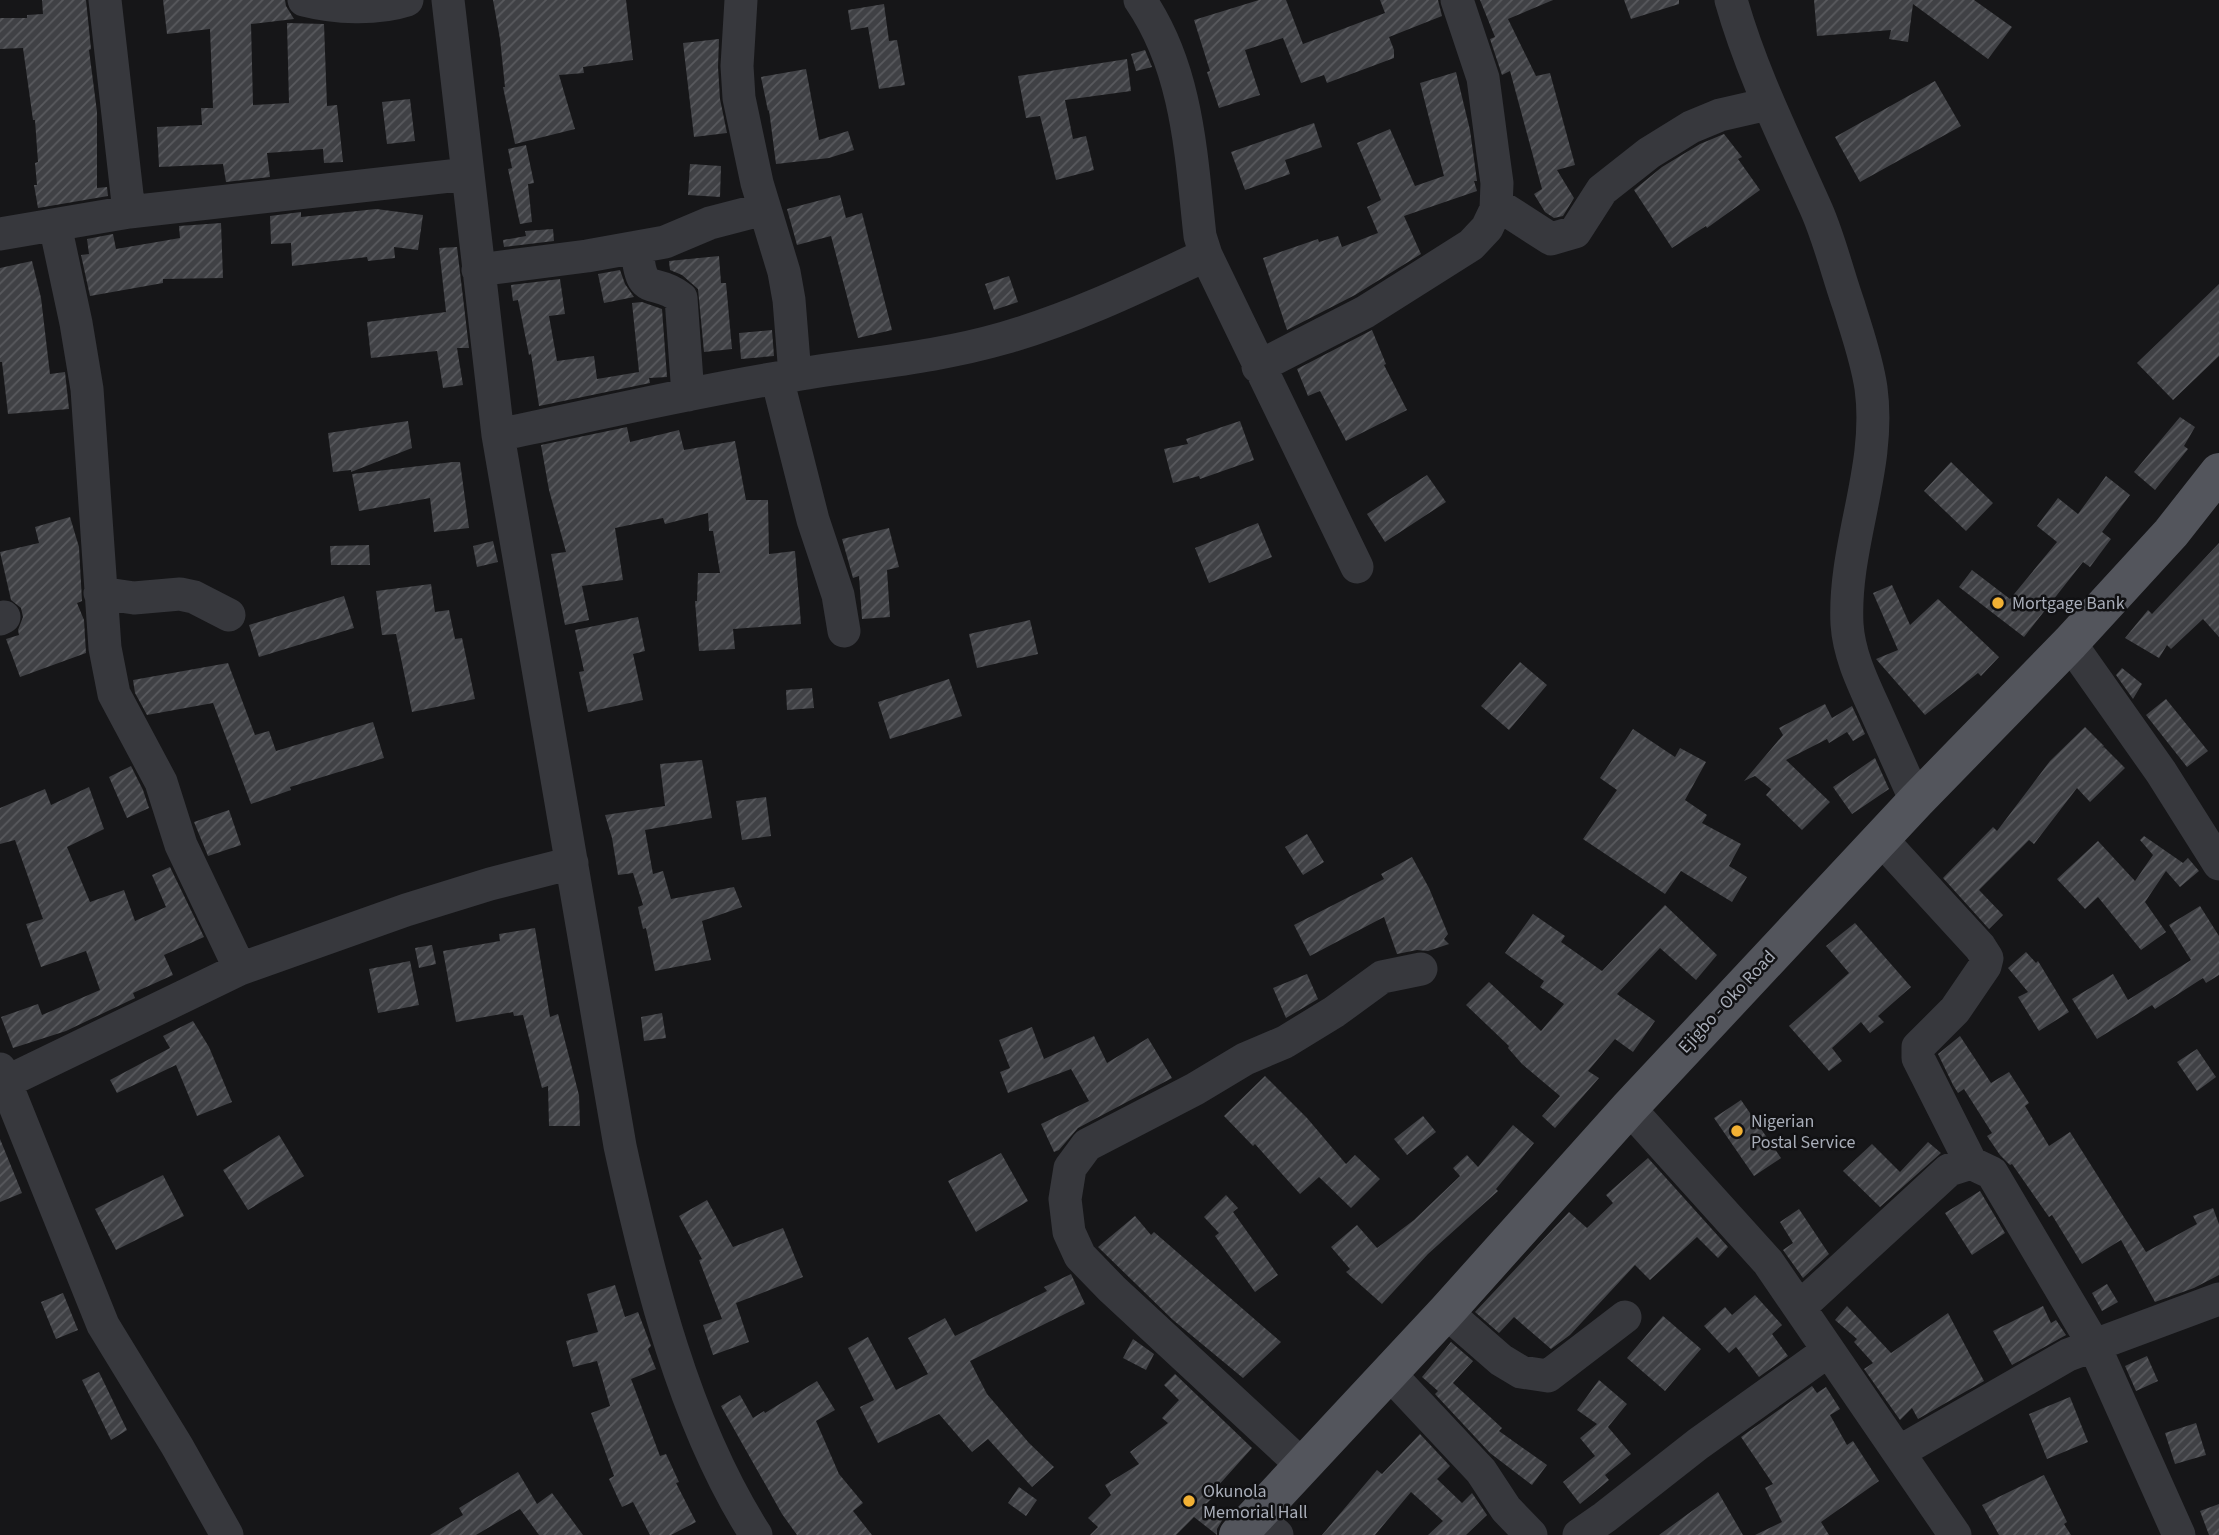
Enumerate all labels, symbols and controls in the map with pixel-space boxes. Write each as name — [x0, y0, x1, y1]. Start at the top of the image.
place label: Mortgage Bank — [2012, 591, 2125, 616]
marker: Mortgage Bank — [1990, 595, 2006, 611]
street label: Ejigbo - Oko Road — [1673, 945, 1781, 1059]
place label: Nigerian Postal Service — [1751, 1109, 1856, 1155]
marker: Nigerian Postal Service — [1729, 1123, 1745, 1139]
place label: Okunola Memorial Hall — [1203, 1479, 1308, 1525]
marker: Okunola Memorial Hall — [1181, 1493, 1197, 1509]

